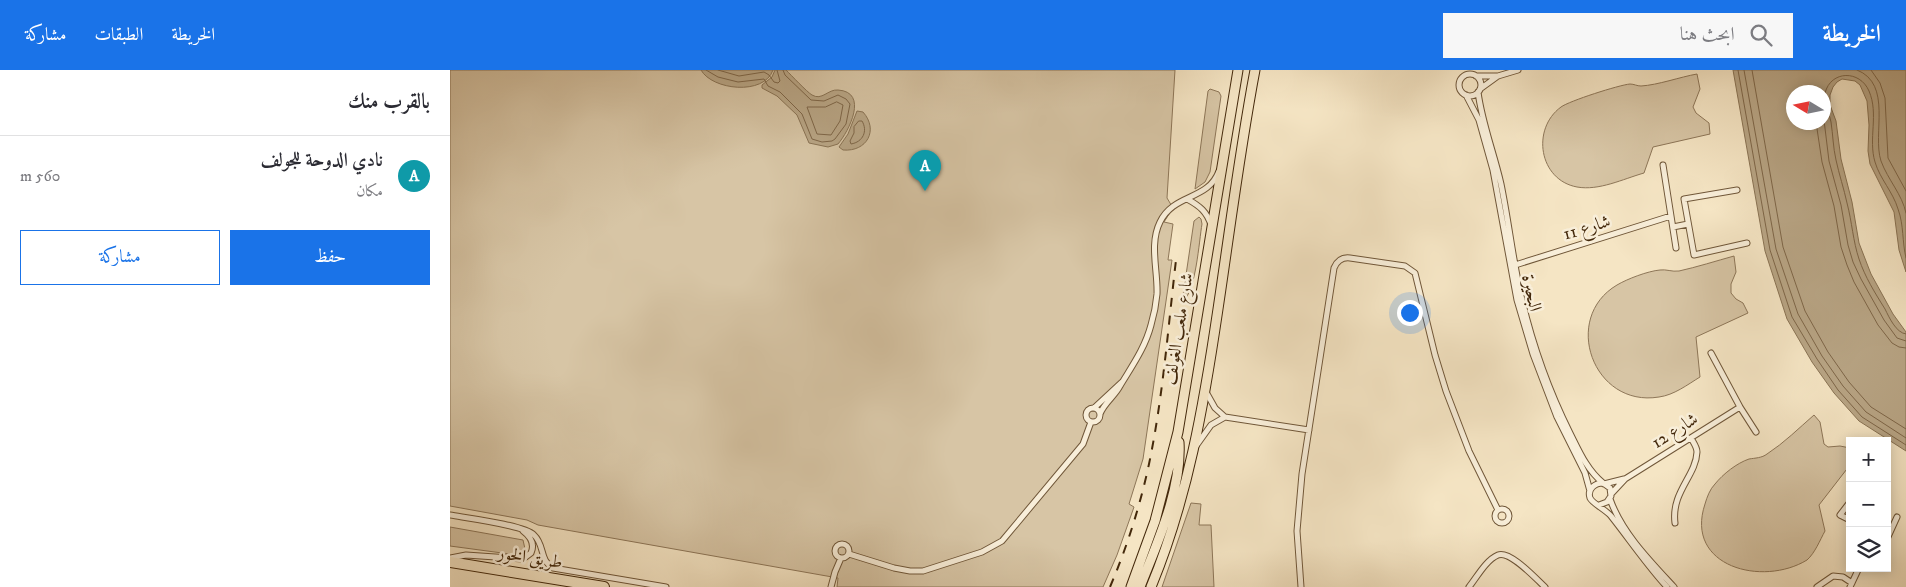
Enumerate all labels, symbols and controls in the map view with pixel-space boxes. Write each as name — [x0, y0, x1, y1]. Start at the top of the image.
search box — [1443, 13, 1793, 58]
text: الخريطة — [1823, 19, 1881, 49]
icon: search — [1747, 21, 1775, 49]
text: ابحث هنا — [1680, 23, 1735, 46]
text: مشاركة — [25, 24, 66, 46]
text: الطبقات — [94, 24, 143, 46]
text: الخريطة — [171, 24, 215, 46]
north arrow — [1786, 85, 1831, 130]
text: بالقرب منك — [348, 89, 430, 115]
text: نادي الدوحة للجولف — [261, 149, 383, 172]
pin: A — [909, 150, 941, 191]
text: 560 m — [20, 166, 60, 186]
text: A — [409, 166, 419, 186]
text: مكان — [356, 181, 383, 201]
street label: شارع 11 — [1561, 210, 1614, 248]
button: مشاركة — [20, 230, 220, 285]
button: حفظ — [230, 230, 430, 285]
street label: شارع ملعب الغولف — [1159, 271, 1202, 387]
street label: البحيرة — [1516, 272, 1546, 314]
your location — [1397, 300, 1423, 326]
street label: شارع 12 — [1648, 408, 1704, 456]
map controls — [1846, 437, 1891, 572]
button: + — [1846, 437, 1891, 482]
button: − — [1846, 482, 1891, 527]
button: layers — [1846, 527, 1891, 572]
street label: طريق الخور — [494, 542, 564, 574]

